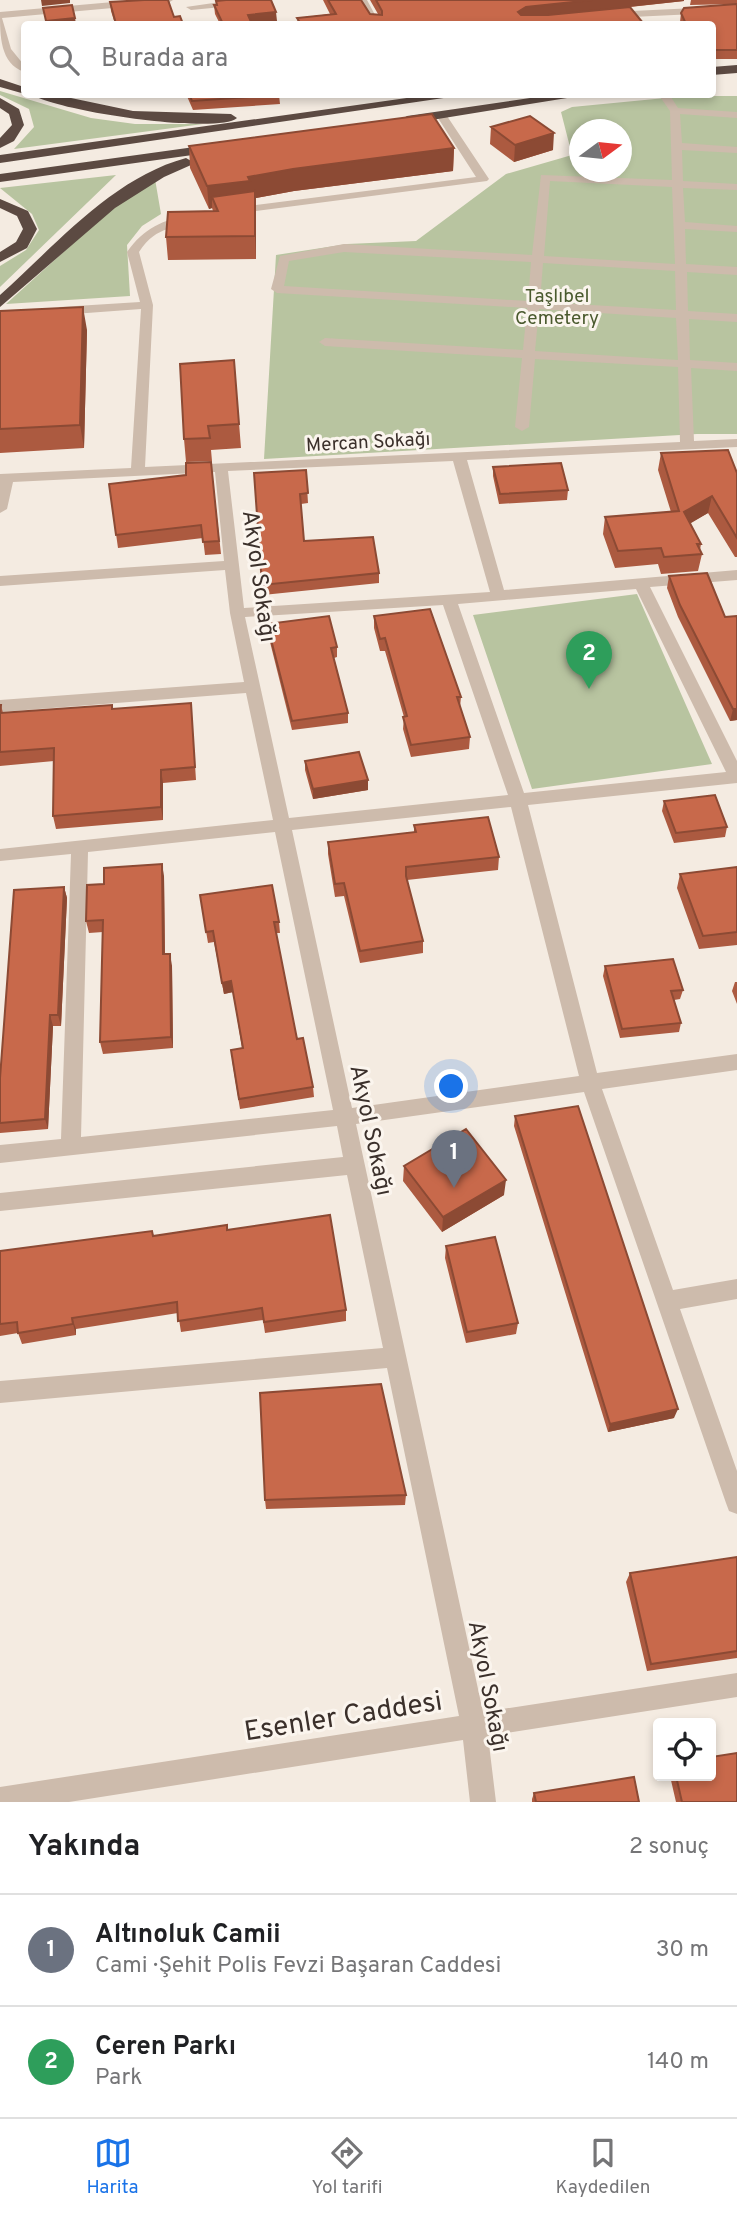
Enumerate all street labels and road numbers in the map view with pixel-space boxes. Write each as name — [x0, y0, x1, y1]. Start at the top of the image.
street label: Mercan Sokağı — [305, 428, 431, 458]
street label: Akyol Sokağı — [234, 508, 281, 644]
street label: Akyol Sokağı — [342, 1062, 398, 1199]
street label: Akyol Sokağı — [460, 1618, 513, 1755]
street label: Esenler Caddesi — [242, 1685, 445, 1751]

